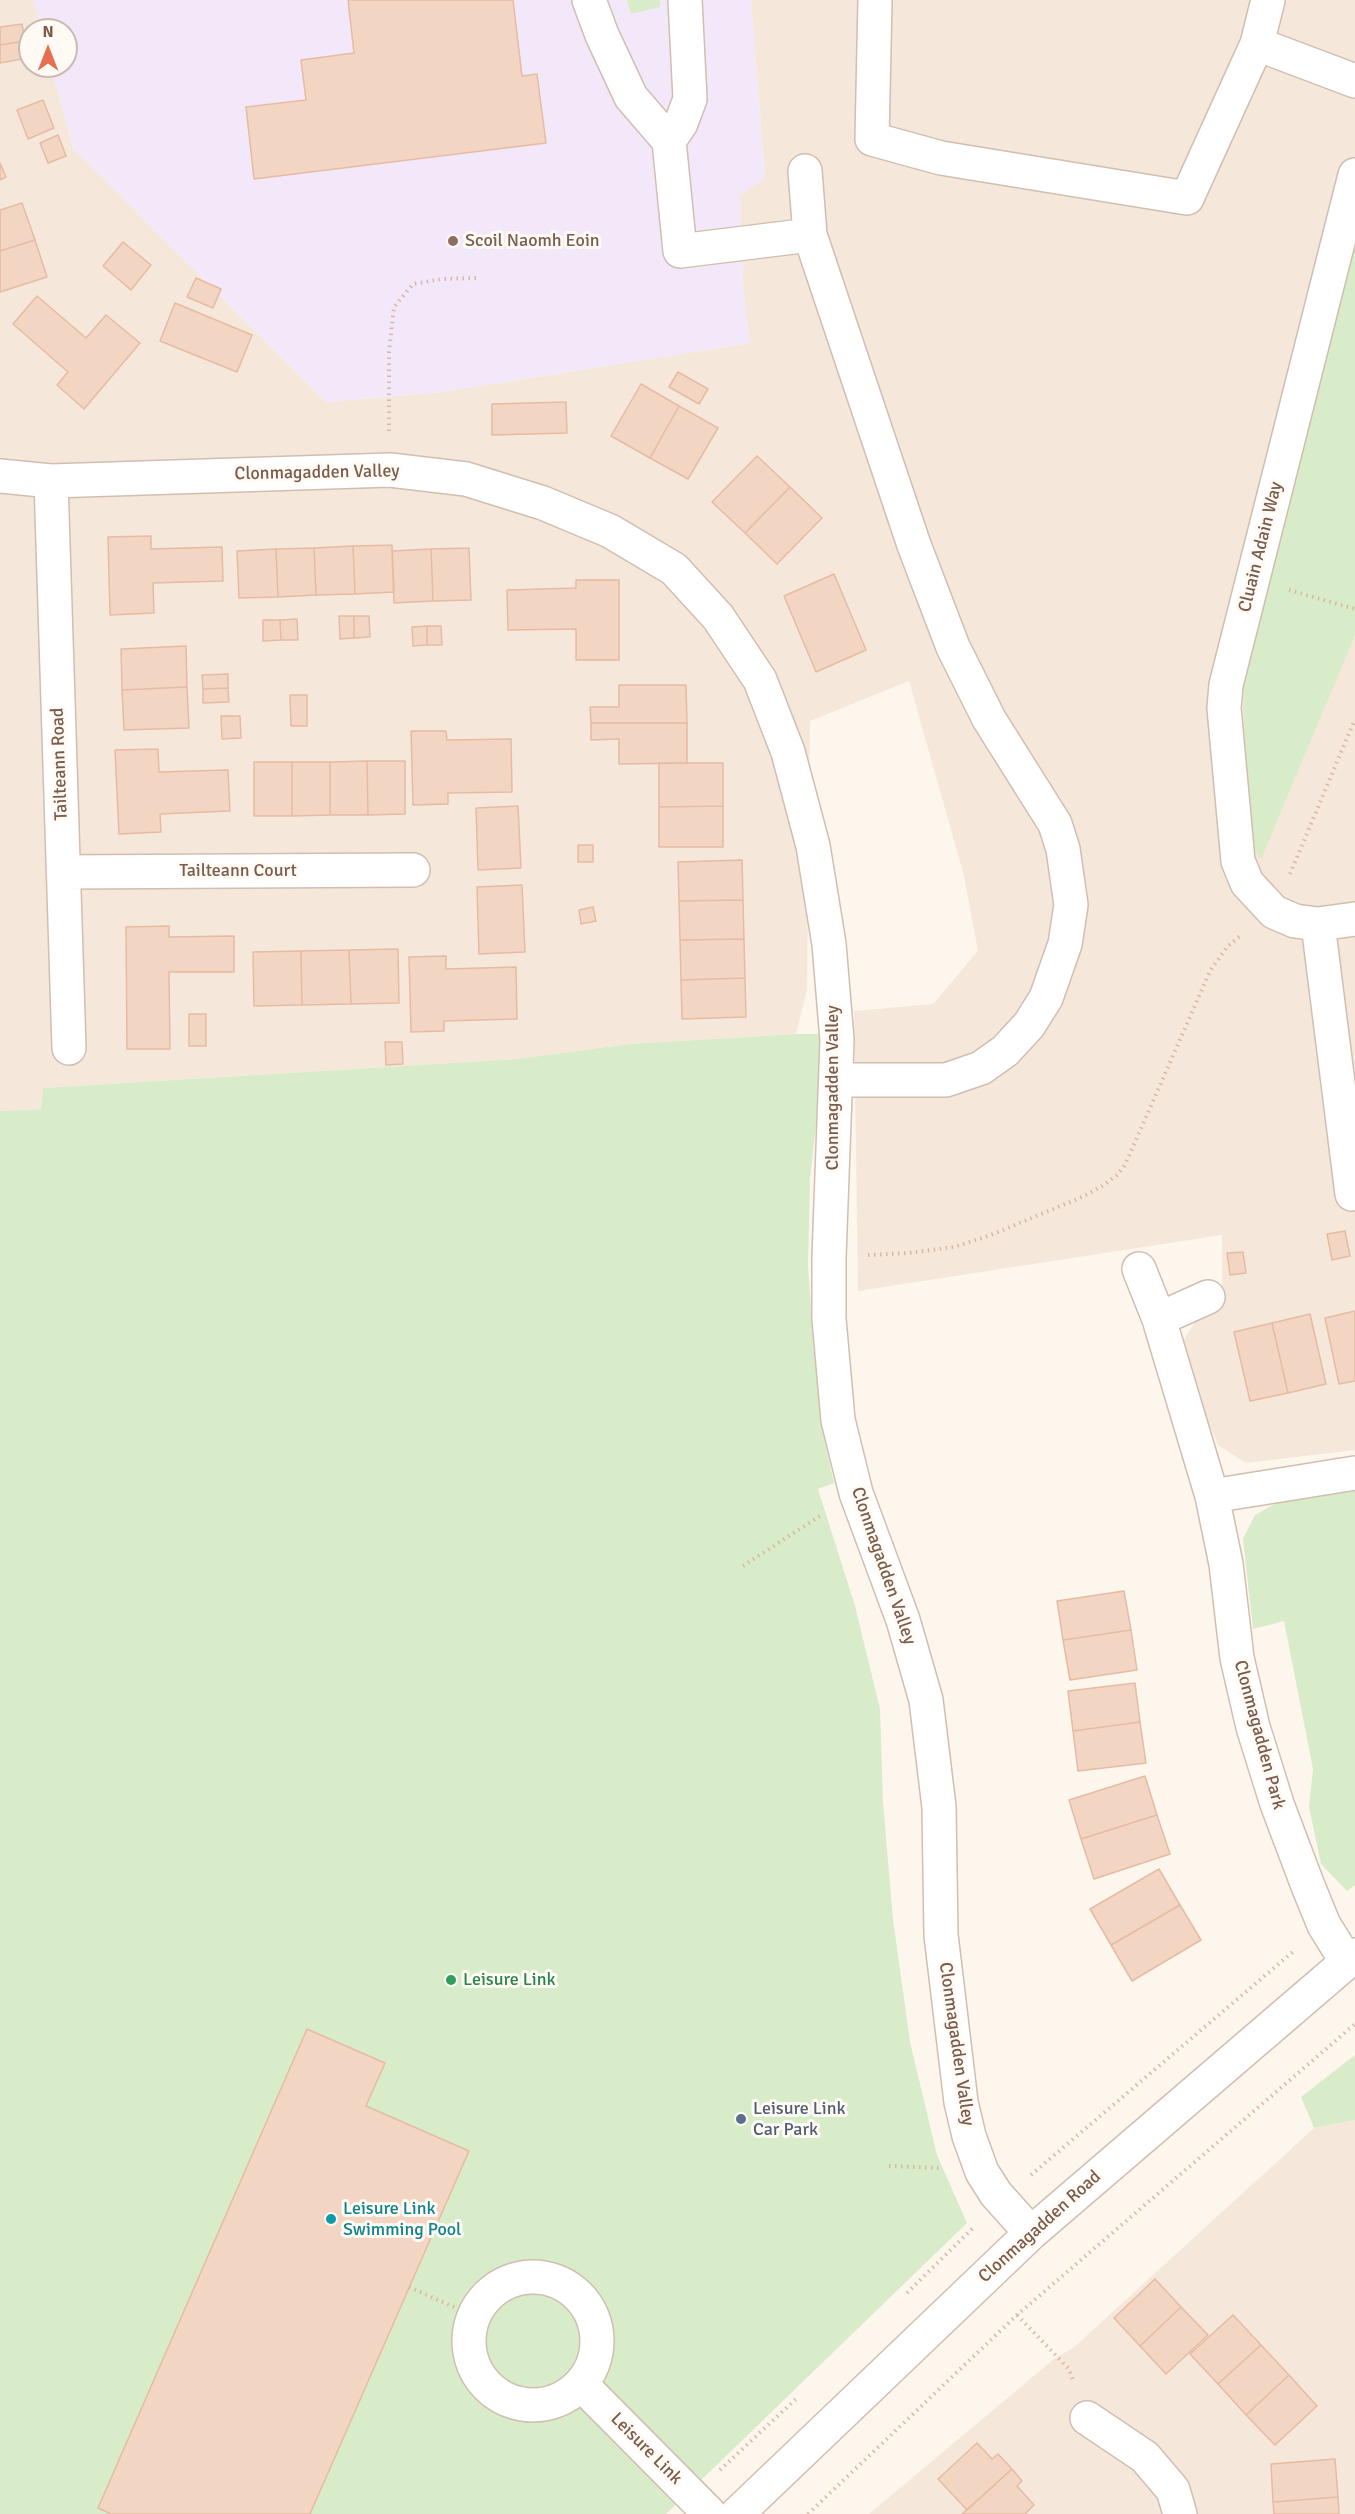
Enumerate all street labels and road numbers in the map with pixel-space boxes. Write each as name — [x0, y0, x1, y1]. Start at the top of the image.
street label: Clonmagadden Valley — [234, 461, 400, 485]
street label: Cluain Adain Way — [1234, 479, 1288, 615]
street label: Tailteann Road — [47, 707, 73, 821]
street label: Tailteann Court — [179, 860, 297, 882]
street label: Clonmagadden Valley — [822, 1005, 844, 1171]
street label: Clonmagadden Valley — [846, 1484, 920, 1648]
street label: Clonmagadden Park — [1229, 1658, 1289, 1812]
street label: Clonmagadden Valley — [934, 1961, 978, 2127]
street label: Clonmagadden Road — [974, 2166, 1106, 2288]
street label: Leisure Link — [606, 2409, 686, 2489]

